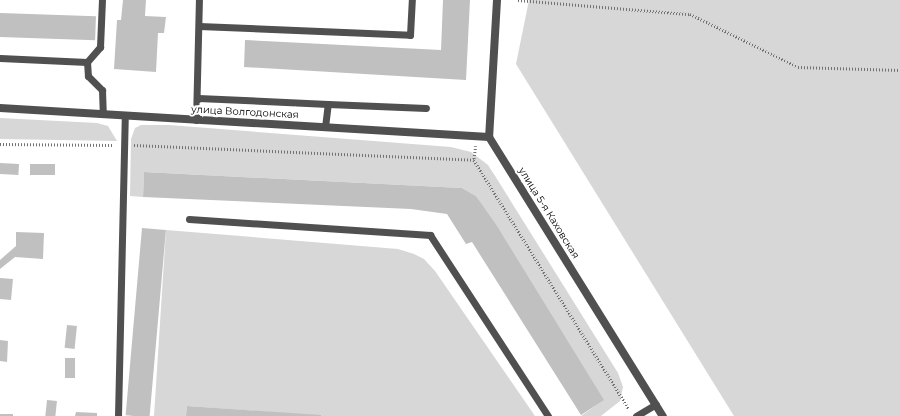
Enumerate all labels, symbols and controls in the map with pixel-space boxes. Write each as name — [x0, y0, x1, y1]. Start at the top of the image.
street label: улица Волгодонская — [191, 103, 299, 121]
street label: улица 5-я Каховская — [516, 165, 582, 261]

